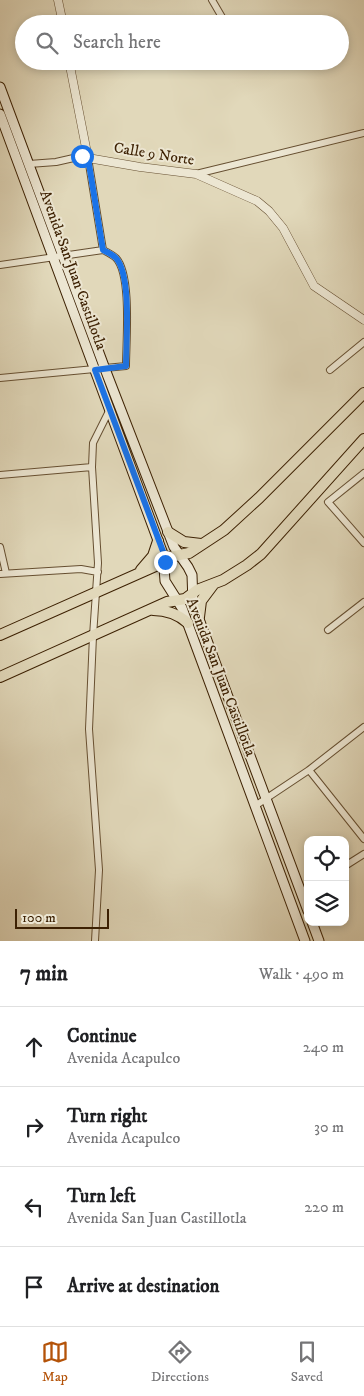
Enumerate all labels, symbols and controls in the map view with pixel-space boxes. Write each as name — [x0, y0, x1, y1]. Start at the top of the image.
search box — [15, 15, 349, 70]
icon: search — [33, 29, 61, 57]
text: Search here — [73, 31, 161, 54]
street label: Calle 9 Norte — [112, 138, 196, 170]
route start — [71, 145, 94, 168]
street label: Avenida San Juan Castillotla — [35, 188, 111, 353]
route end — [154, 551, 177, 574]
street label: Avenida San Juan Castillotla — [182, 595, 260, 760]
map controls — [304, 836, 349, 926]
button: locate — [304, 836, 349, 881]
button: layers — [304, 881, 349, 926]
scale bar — [15, 906, 109, 929]
text: 100 m — [22, 909, 56, 927]
text: 7 min — [20, 961, 68, 987]
text: Walk · 490 m — [259, 964, 344, 984]
text: Continue — [67, 1025, 137, 1048]
icon: ahead — [20, 1033, 48, 1061]
text: 240 m — [303, 1037, 344, 1057]
text: Avenida Acapulco — [67, 1048, 180, 1068]
text: Turn right — [67, 1105, 147, 1128]
icon: right — [20, 1113, 48, 1141]
text: 30 m — [314, 1117, 344, 1137]
text: Avenida Acapulco — [67, 1128, 180, 1148]
text: Turn left — [67, 1185, 136, 1208]
icon: left — [20, 1193, 48, 1221]
text: 220 m — [304, 1197, 344, 1217]
text: Avenida San Juan Castillotla — [67, 1208, 247, 1228]
icon: arrive — [20, 1273, 48, 1301]
text: Arrive at destination — [67, 1275, 219, 1298]
tab: Map — [41, 1338, 69, 1386]
tab: Directions — [151, 1338, 209, 1386]
tab: Saved — [291, 1338, 323, 1386]

